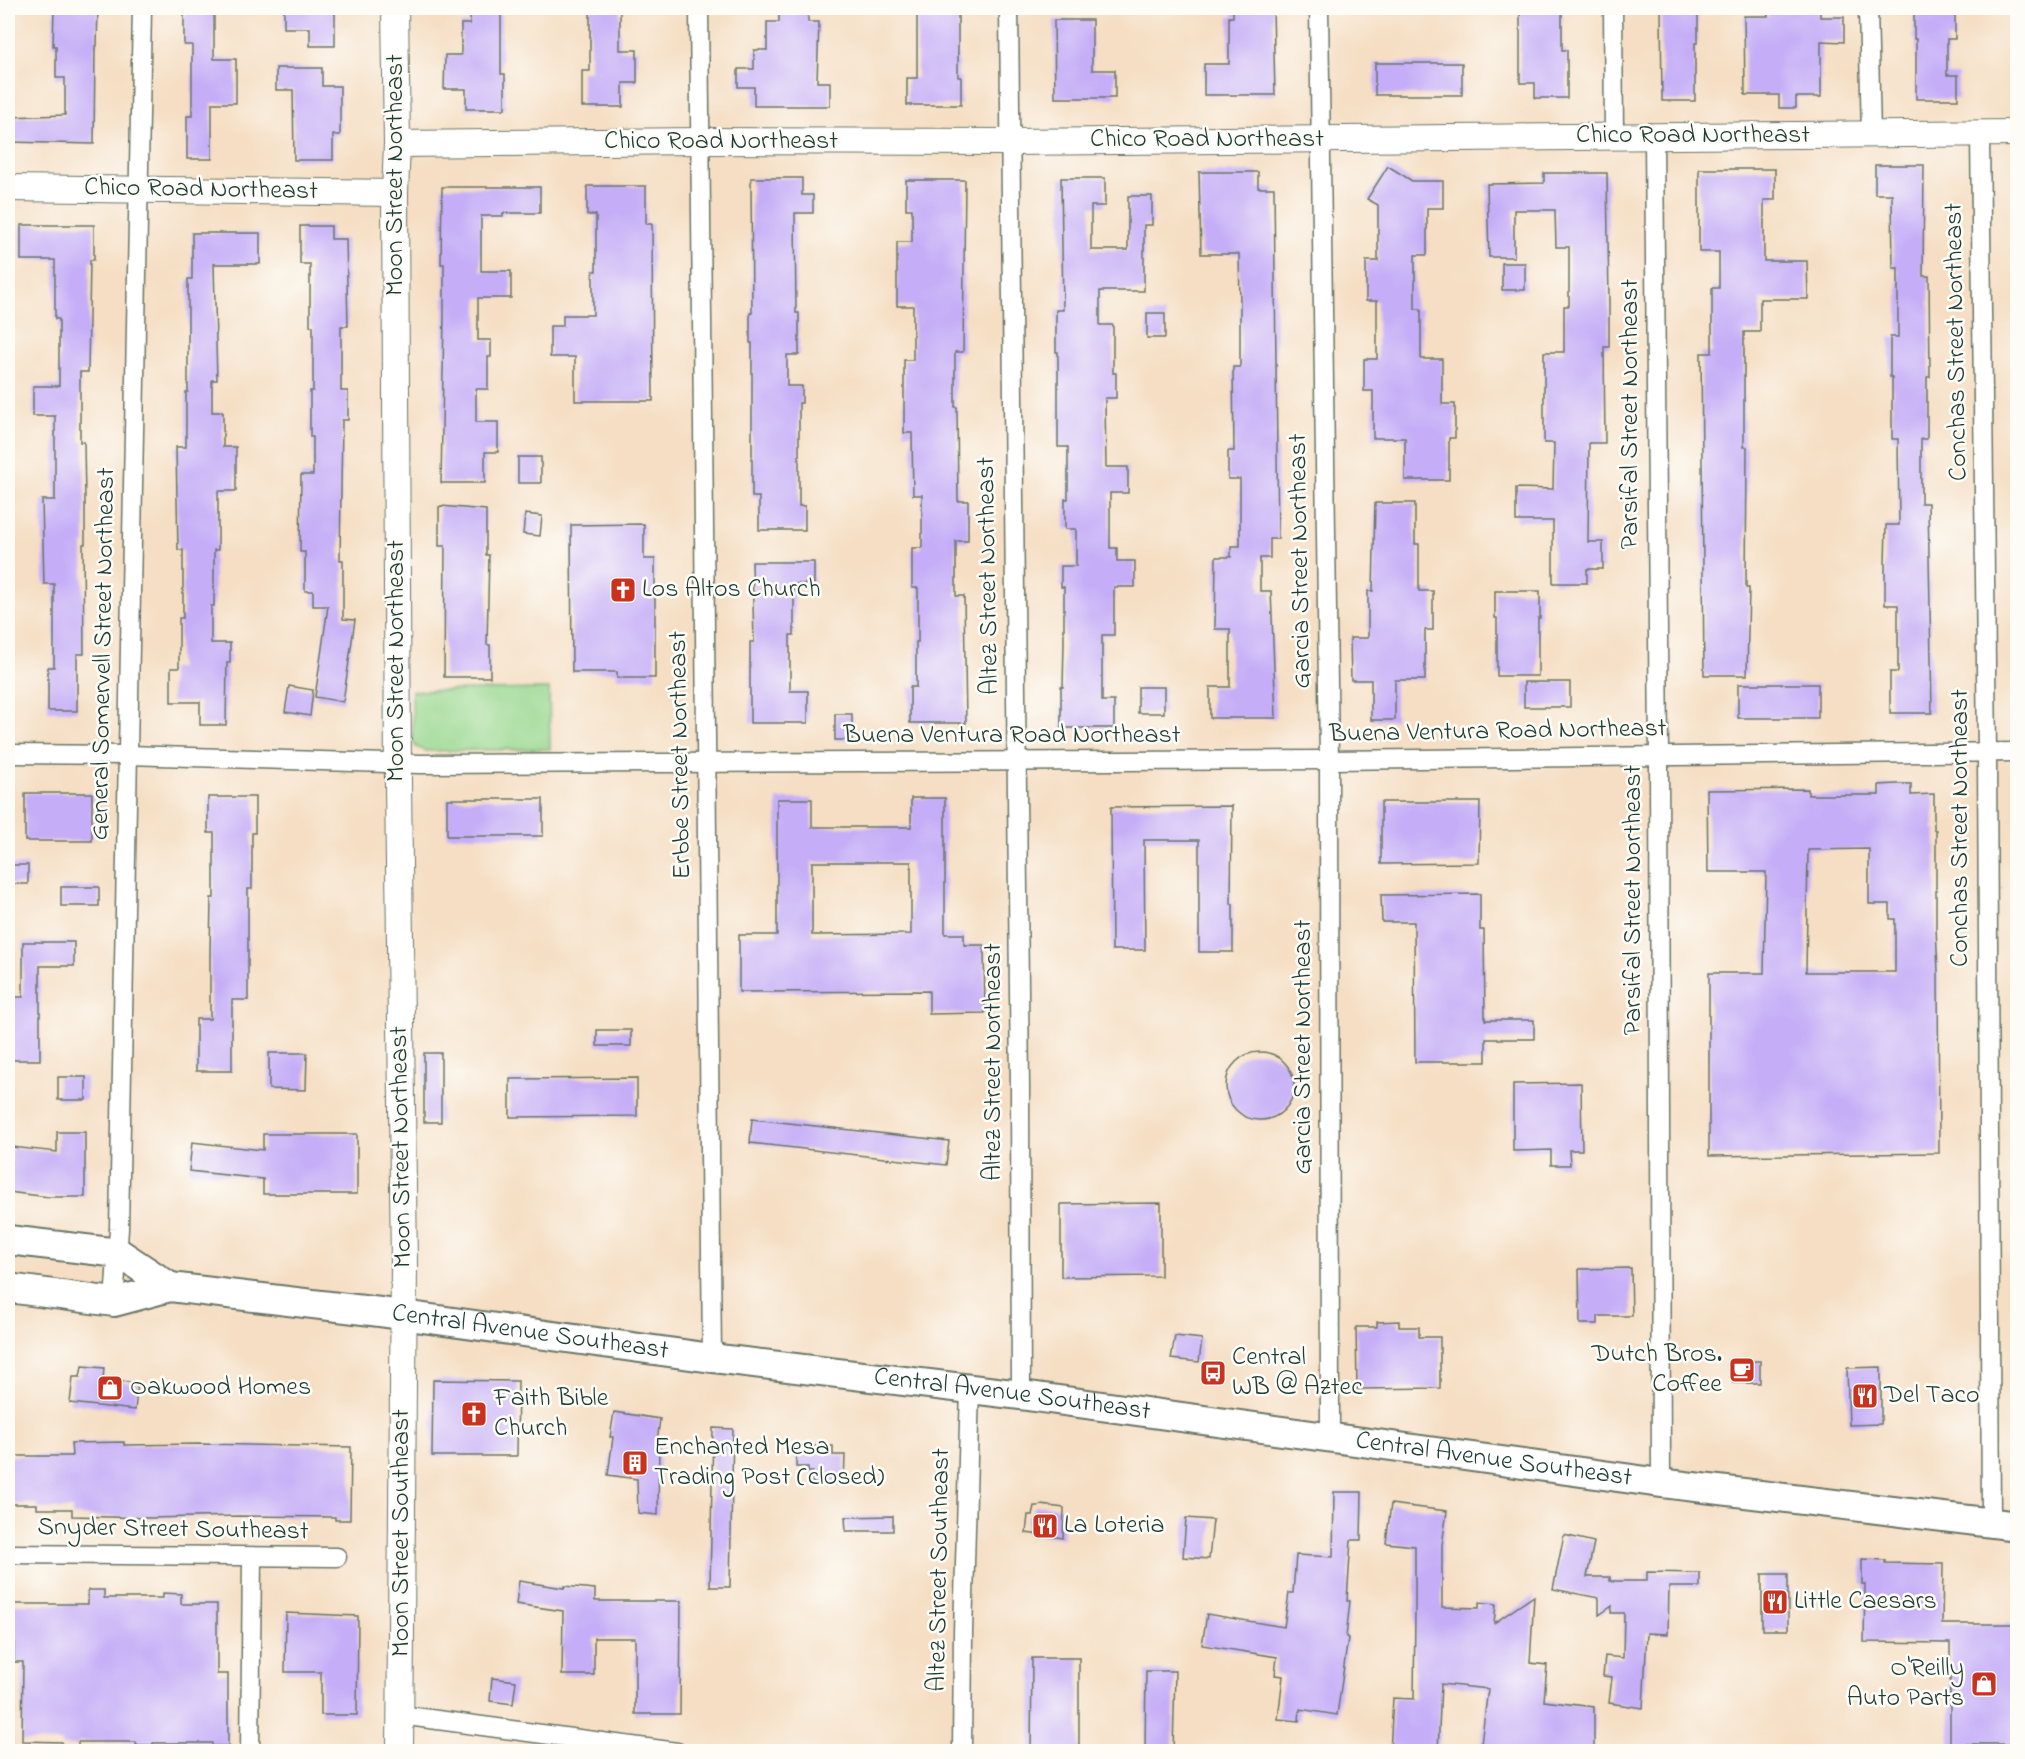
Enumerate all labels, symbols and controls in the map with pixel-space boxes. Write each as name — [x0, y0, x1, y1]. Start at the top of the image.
street label: Moon Street Northeast — [377, 54, 415, 296]
street label: Chico Road Northeast — [1576, 117, 1810, 155]
street label: Chico Road Northeast — [1090, 121, 1324, 159]
street label: Chico Road Northeast — [604, 123, 838, 161]
street label: Chico Road Northeast — [84, 169, 318, 211]
street label: Conchas Street Northeast — [1936, 202, 1978, 481]
street label: Parsifal Street Northeast — [1612, 279, 1650, 549]
street label: Garcia Street Northeast — [1280, 433, 1322, 689]
street label: Altez Street Northeast — [968, 456, 1010, 695]
street label: General Somervell Street Northeast — [82, 467, 126, 841]
street label: Moon Street Northeast — [378, 540, 416, 782]
place label: Los Altos Church — [642, 571, 821, 609]
church icon: Los Altos Church — [608, 575, 638, 605]
street label: Erbbe Street Northeast — [660, 630, 702, 880]
street label: Conchas Street Northeast — [1942, 689, 1980, 967]
street label: Buena Ventura Road Northeast — [1328, 710, 1667, 754]
street label: Buena Ventura Road Northeast — [842, 717, 1181, 755]
street label: Parsifal Street Northeast — [1615, 765, 1653, 1035]
street label: Garcia Street Northeast — [1285, 919, 1323, 1175]
street label: Altez Street Northeast — [975, 943, 1013, 1181]
street label: Moon Street Northeast — [381, 1025, 423, 1268]
street label: Central Avenue Southeast — [390, 1295, 671, 1371]
place label: Dutch Bros. Coffee — [1590, 1336, 1722, 1404]
place label: Central WB @ Aztec — [1232, 1339, 1363, 1407]
cafe icon: Dutch Bros. Coffee — [1727, 1355, 1757, 1385]
bus stop icon: Central WB @ Aztec — [1198, 1358, 1228, 1388]
street label: Central Avenue Southeast — [872, 1359, 1153, 1432]
place label: Oakwood Homes — [130, 1369, 311, 1407]
shop icon: Oakwood Homes — [95, 1373, 125, 1403]
place label: Del Taco — [1883, 1377, 1980, 1415]
place label: Faith Bible Church — [493, 1380, 609, 1448]
restaurant icon: Del Taco — [1850, 1381, 1880, 1411]
church icon: Faith Bible Church — [459, 1399, 489, 1429]
street label: Moon Street Southeast — [383, 1409, 421, 1657]
street label: Central Avenue Southeast — [1353, 1422, 1635, 1498]
place label: Enchanted Mesa Trading Post (closed) — [654, 1429, 885, 1497]
street label: Altez Street Southeast — [919, 1447, 961, 1692]
building icon: Enchanted Mesa Trading Post (closed) — [620, 1448, 650, 1478]
place label: La Loteria — [1064, 1507, 1164, 1545]
street label: Snyder Street Southeast — [37, 1509, 309, 1551]
restaurant icon: La Loteria — [1030, 1511, 1060, 1541]
place label: Little Caesars — [1794, 1583, 1937, 1621]
restaurant icon: Little Caesars — [1760, 1587, 1790, 1617]
place label: O'Reilly Auto Parts — [1847, 1650, 1964, 1718]
shop icon: O'Reilly Auto Parts — [1969, 1669, 1999, 1699]

